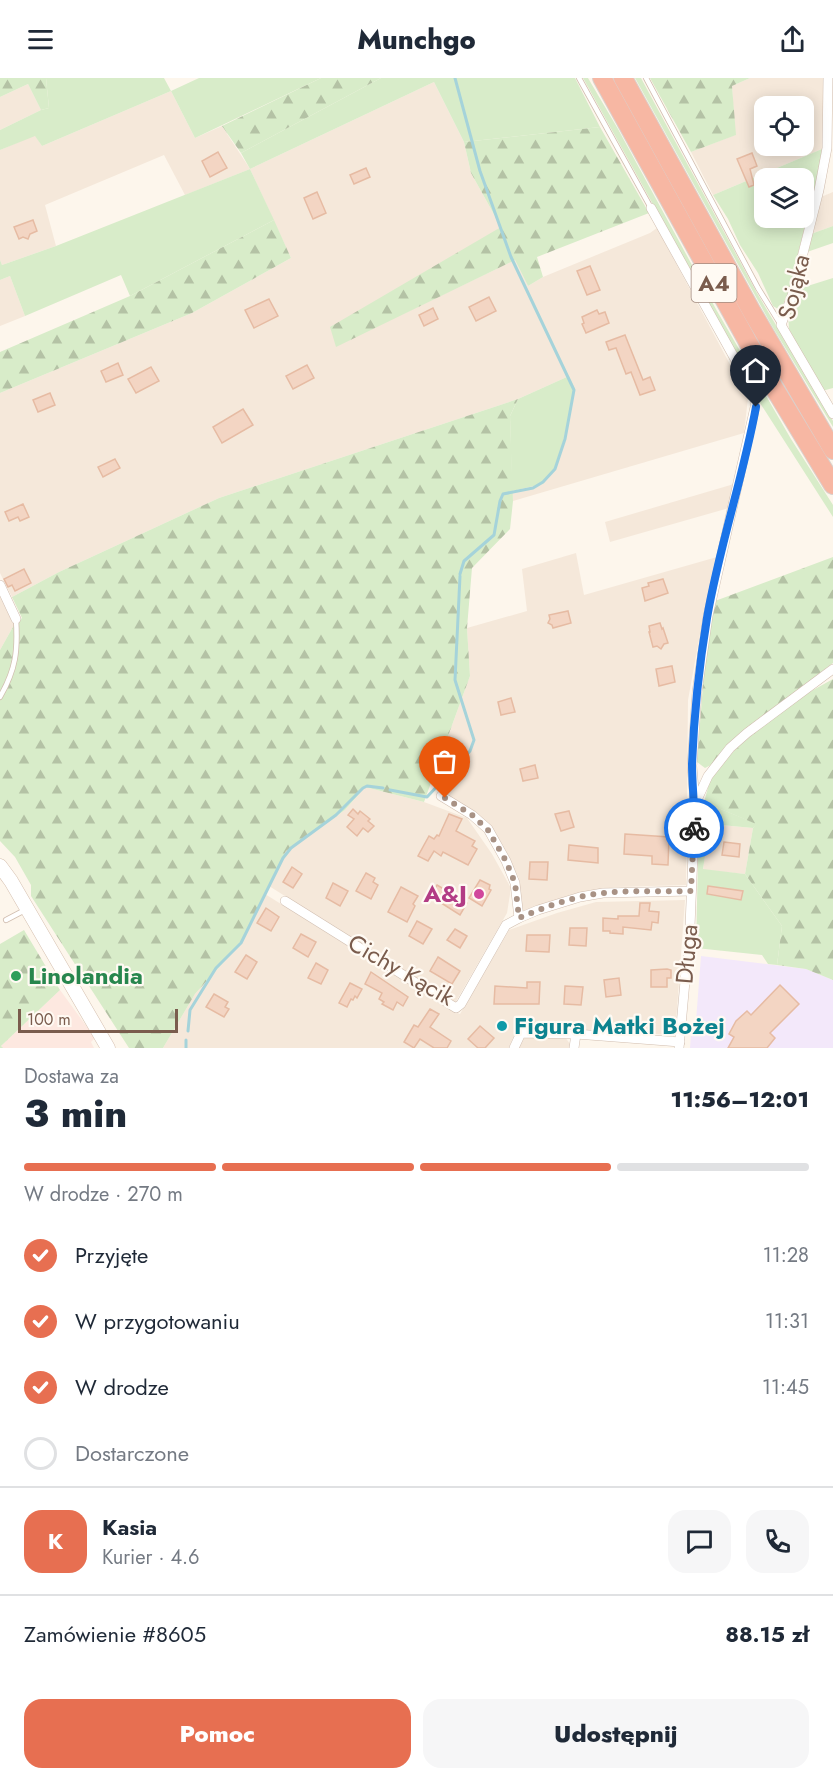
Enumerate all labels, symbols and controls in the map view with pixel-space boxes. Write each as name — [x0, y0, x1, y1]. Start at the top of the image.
text: Munchgo — [357, 20, 476, 59]
icon: menu — [24, 23, 57, 56]
icon: share — [776, 23, 809, 56]
map controls — [754, 96, 814, 228]
button: locate — [754, 96, 814, 156]
button: layers — [754, 168, 814, 228]
street label: Sojąka — [769, 251, 818, 323]
road number: A4 — [692, 264, 736, 302]
pin — [730, 345, 781, 407]
icon: home — [739, 354, 772, 387]
pin — [419, 736, 470, 798]
icon: bag — [428, 745, 461, 778]
courier — [664, 798, 724, 858]
icon: bike — [678, 812, 711, 845]
place label: A&J — [422, 876, 467, 911]
marker: A&J — [472, 887, 486, 901]
street label: Długa — [666, 923, 707, 985]
street label: Cichy Kącik — [341, 925, 461, 1014]
place label: Linolandia — [28, 958, 143, 993]
marker: Linolandia — [9, 969, 23, 983]
scale bar — [18, 1006, 178, 1034]
text: 100 m — [27, 1008, 71, 1031]
place label: Figura Matki Bożej — [514, 1008, 725, 1043]
marker: Figura Matki Bożej — [495, 1019, 509, 1033]
text: Dostawa za — [24, 1062, 119, 1091]
text: 11:56–12:01 — [671, 1083, 809, 1115]
text: 3 min — [24, 1085, 127, 1142]
text: W drodze · 270 m — [24, 1180, 183, 1209]
icon: check — [24, 1239, 57, 1272]
text: Przyjęte — [75, 1239, 148, 1271]
text: 11:28 — [763, 1241, 809, 1270]
icon: check — [24, 1305, 57, 1338]
text: W przygotowaniu — [75, 1305, 240, 1337]
text: 11:31 — [765, 1307, 809, 1336]
icon: check — [24, 1371, 57, 1404]
text: W drodze — [75, 1371, 169, 1403]
text: 11:45 — [762, 1373, 809, 1402]
text: Dostarczone — [75, 1437, 189, 1469]
button: chat — [668, 1510, 731, 1573]
button: phone — [746, 1510, 809, 1573]
text: Kasia — [102, 1511, 157, 1543]
text: K — [48, 1525, 63, 1557]
text: Kurier · 4.6 — [102, 1543, 200, 1572]
text: Zamówienie #8605 — [24, 1618, 206, 1650]
text: 88.15 zł — [725, 1618, 809, 1650]
button: Pomoc — [24, 1699, 411, 1768]
button: Udostępnij — [423, 1699, 809, 1768]

